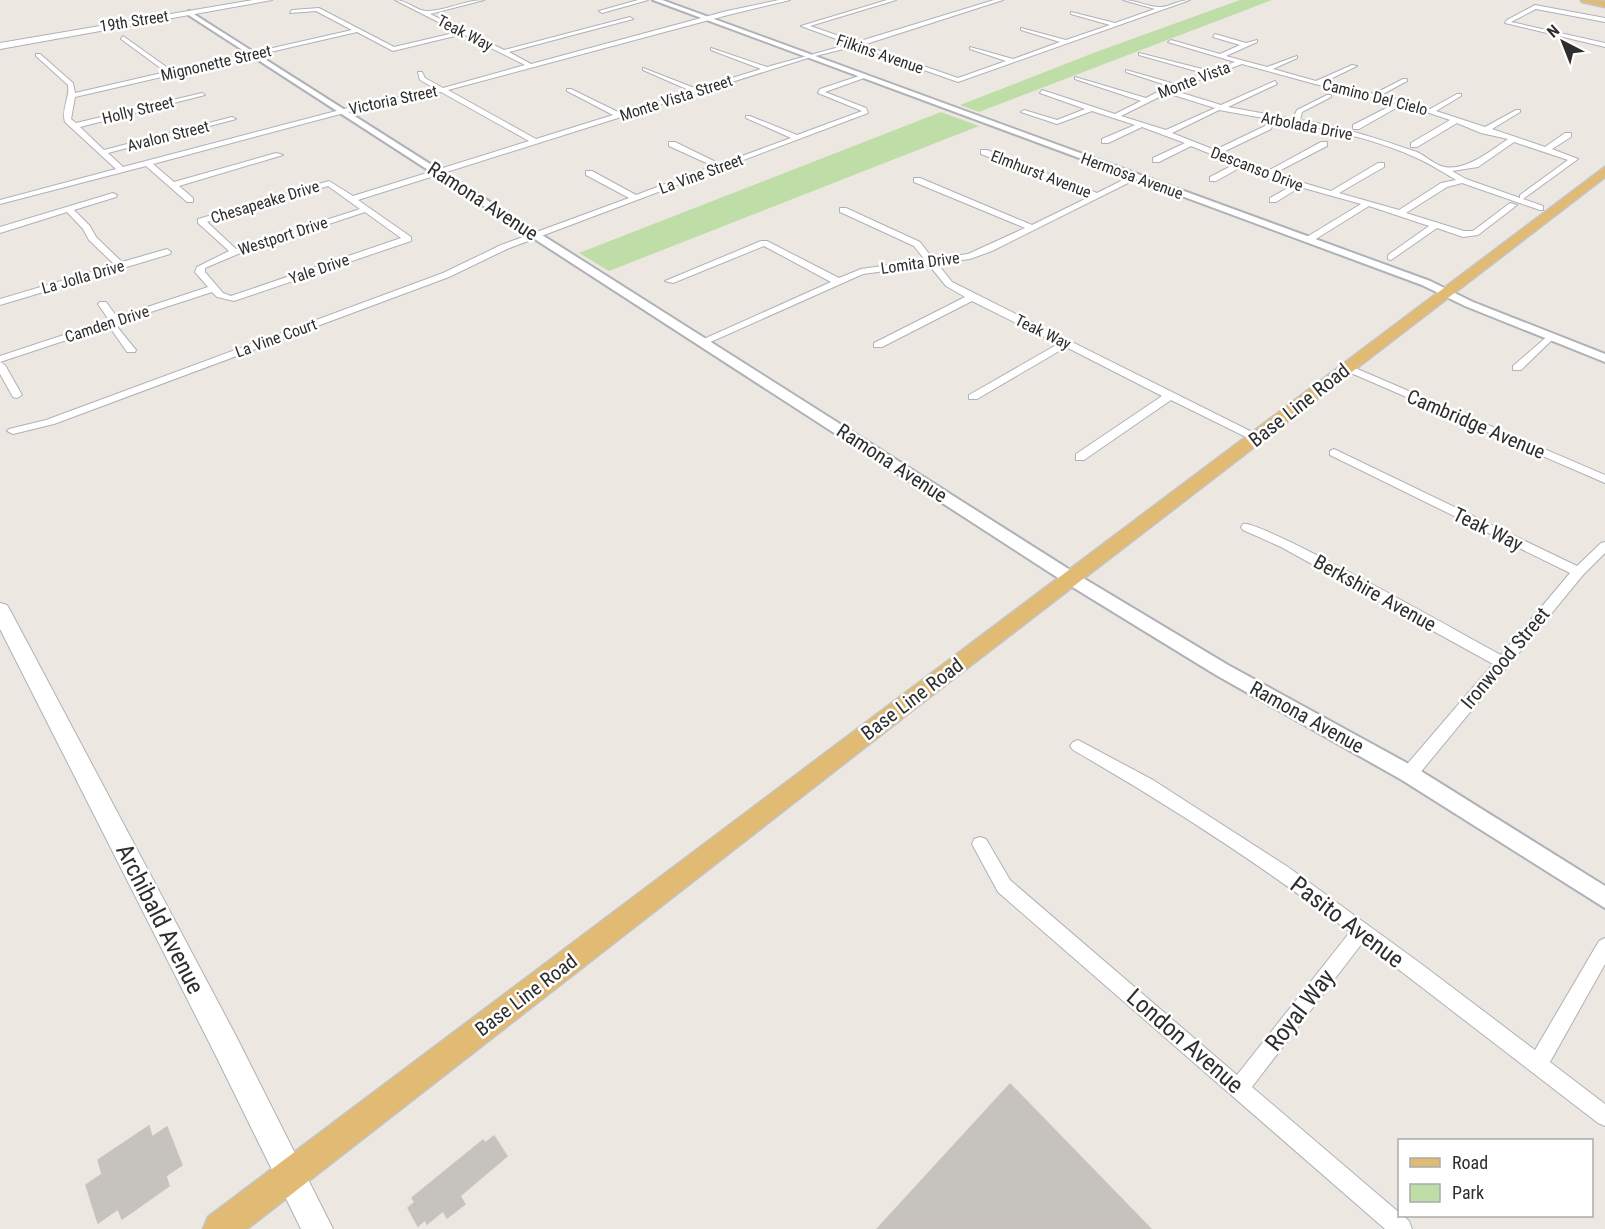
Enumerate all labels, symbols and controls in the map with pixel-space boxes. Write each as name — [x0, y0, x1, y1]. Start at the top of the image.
street label: 19th Street — [98, 6, 170, 36]
street label: Teak Way — [434, 11, 496, 55]
north arrow — [1533, 12, 1593, 72]
text: N — [1543, 21, 1563, 42]
street label: Filkins Avenue — [834, 30, 926, 78]
street label: Mignonette Street — [159, 41, 273, 85]
street label: Monte Vista — [1155, 57, 1233, 103]
street label: Monte Vista Street — [617, 71, 735, 125]
street label: Camino Del Cielo — [1320, 75, 1430, 119]
street label: Victoria Street — [347, 81, 439, 119]
street label: Holly Street — [100, 92, 176, 128]
street label: Arbolada Drive — [1260, 108, 1354, 144]
street label: Avalon Street — [125, 117, 211, 155]
street label: Descanso Drive — [1208, 143, 1306, 195]
street label: Elmhurst Avenue — [988, 146, 1094, 202]
street label: Hermosa Avenue — [1078, 149, 1186, 203]
street label: La Vine Street — [656, 150, 746, 198]
street label: Ramona Avenue — [423, 156, 543, 246]
street label: Chesapeake Drive — [208, 176, 322, 228]
street label: Westport Drive — [236, 213, 330, 259]
street label: Lomita Drive — [879, 248, 961, 278]
street label: Yale Drive — [286, 250, 352, 288]
street label: La Jolla Drive — [39, 256, 127, 298]
street label: Camden Drive — [62, 301, 152, 347]
street label: Teak Way — [1012, 310, 1074, 354]
street label: La Vine Court — [233, 314, 320, 362]
street label: Base Line Road — [1244, 358, 1354, 452]
street label: Cambridge Avenue — [1403, 384, 1549, 464]
street label: Ramona Avenue — [832, 418, 952, 508]
street label: Teak Way — [1449, 502, 1527, 556]
street label: Berkshire Avenue — [1310, 549, 1440, 637]
street label: Ironwood Street — [1456, 602, 1554, 714]
street label: Base Line Road — [856, 653, 968, 745]
street label: Ramona Avenue — [1246, 676, 1368, 758]
street label: Archibald Avenue — [110, 839, 210, 999]
street label: Pasito Avenue — [1285, 870, 1409, 974]
street label: Base Line Road — [470, 949, 582, 1041]
street label: Royal Way — [1259, 963, 1341, 1057]
street label: London Avenue — [1121, 983, 1249, 1099]
legend — [1398, 1139, 1593, 1217]
text: Road — [1452, 1152, 1488, 1173]
text: Park — [1452, 1182, 1484, 1203]

